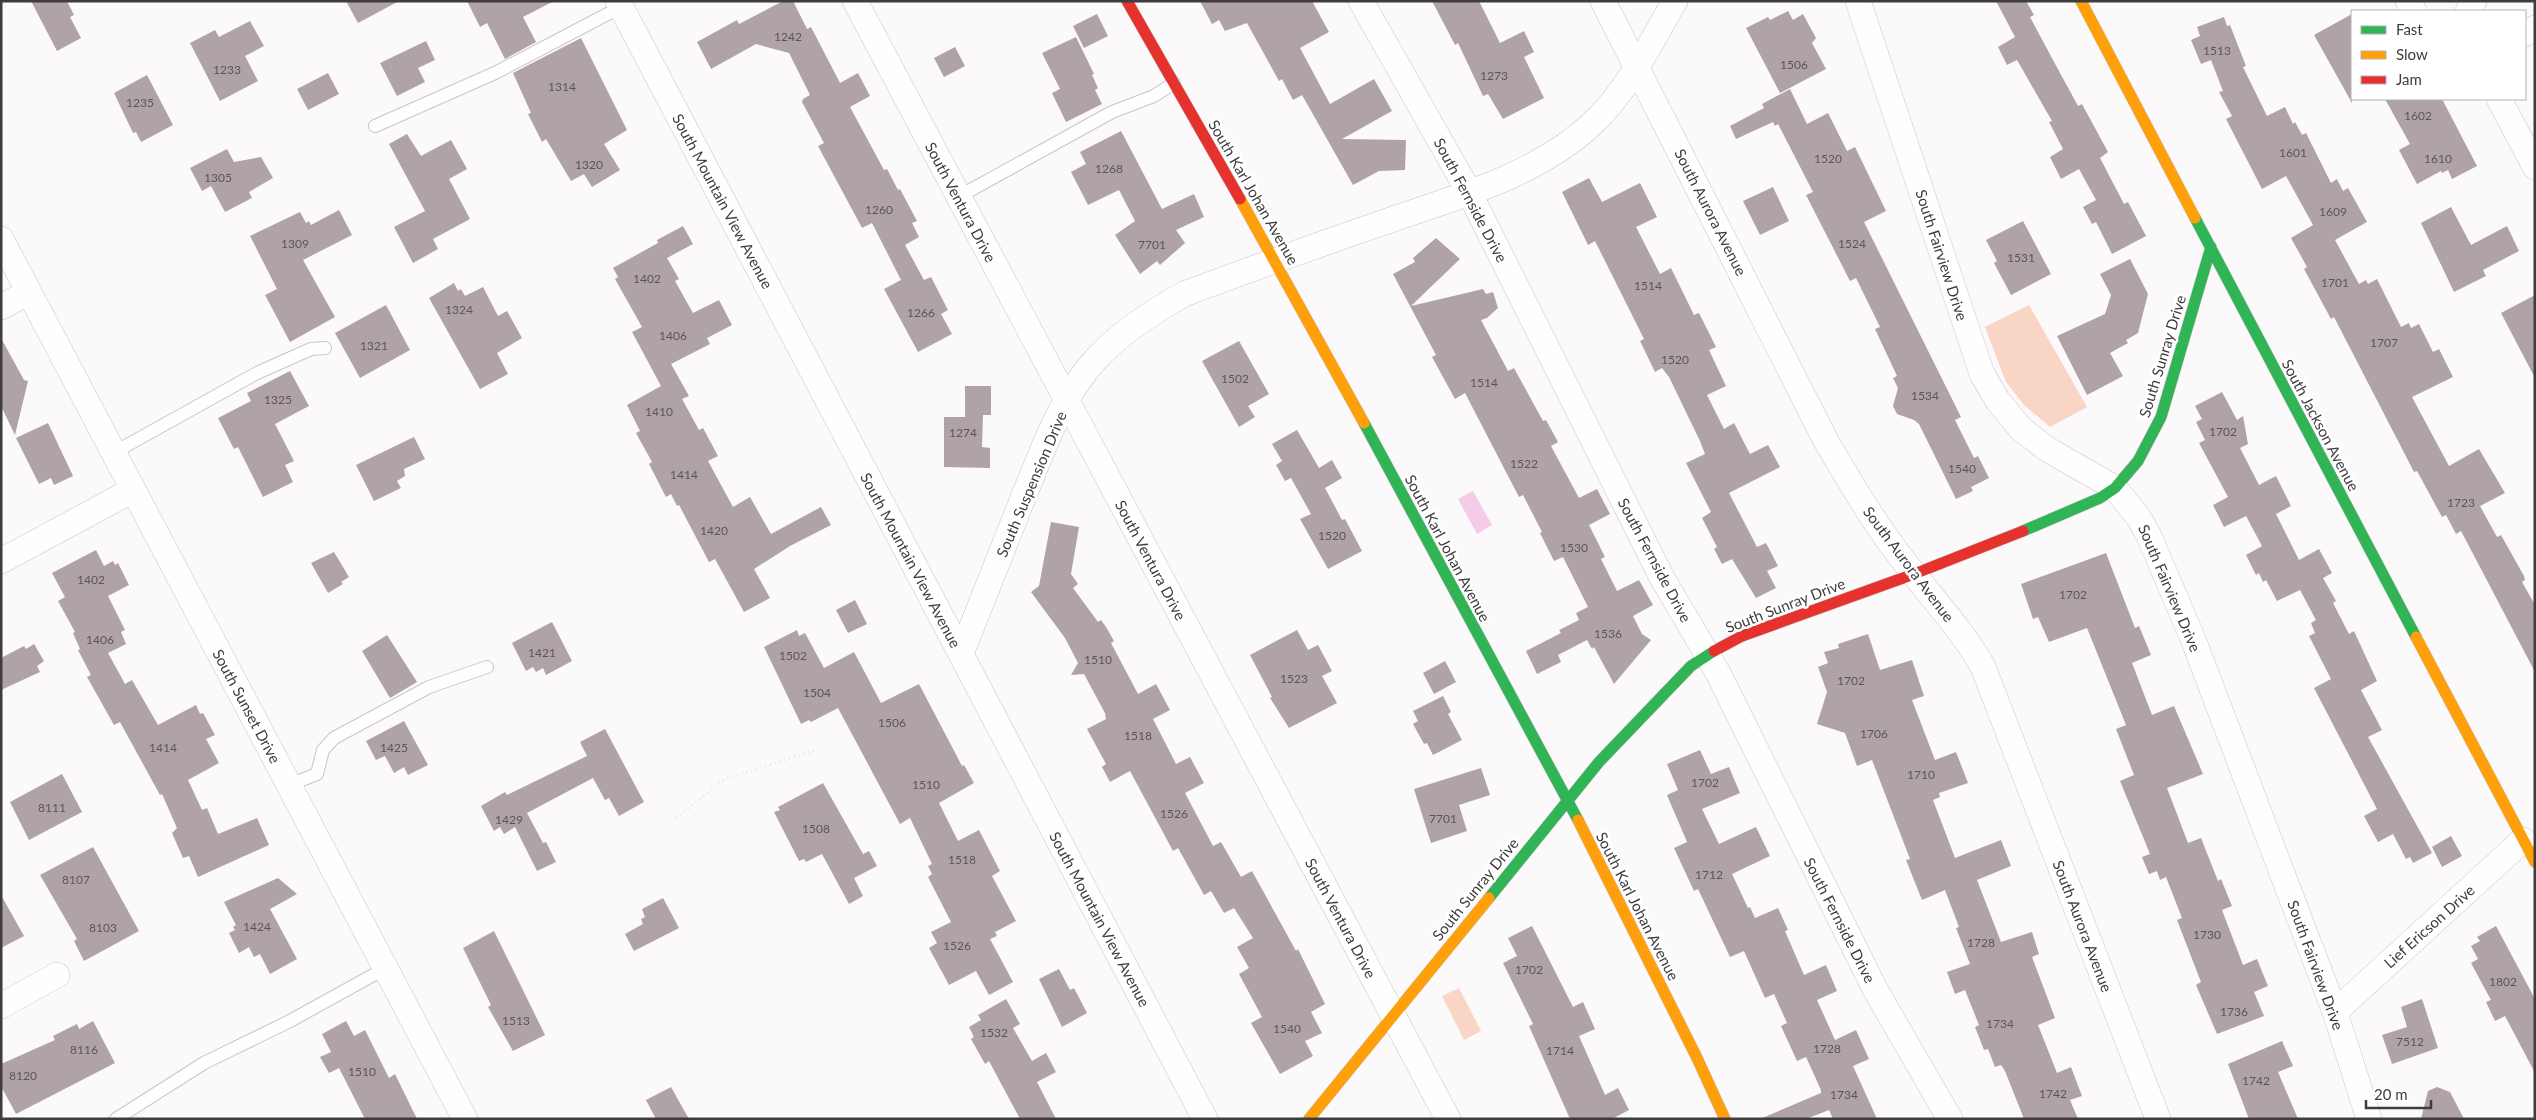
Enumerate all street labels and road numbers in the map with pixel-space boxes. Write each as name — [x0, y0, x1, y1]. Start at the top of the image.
street label: South Mountain View Avenue — [669, 110, 777, 292]
street label: South Karl Johan Avenue — [1205, 116, 1303, 268]
street label: South Fernside Drive — [1431, 135, 1511, 265]
street label: South Ventura Drive — [922, 139, 1000, 265]
street label: South Aurora Avenue — [1671, 146, 1751, 278]
street label: South Fairview Drive — [1912, 187, 1972, 323]
street label: South Sunray Drive — [2135, 293, 2189, 419]
street label: South Jackson Avenue — [2279, 356, 2363, 494]
street label: South Suspension Drive — [992, 408, 1070, 560]
street label: South Mountain View Avenue — [857, 469, 965, 651]
street label: South Karl Johan Avenue — [1402, 471, 1494, 625]
street label: South Fernside Drive — [1615, 495, 1695, 625]
street label: South Ventura Drive — [1112, 497, 1190, 623]
street label: South Aurora Avenue — [1860, 503, 1958, 625]
street label: South Fairview Drive — [2135, 522, 2205, 655]
street label: South Sunray Drive — [1723, 574, 1848, 636]
street label: South Sunset Drive — [209, 646, 285, 766]
street label: South Mountain View Avenue — [1046, 828, 1154, 1010]
street label: South Karl Johan Avenue — [1593, 829, 1683, 983]
street label: South Sunray Drive — [1428, 834, 1522, 944]
street label: South Fernside Drive — [1801, 854, 1879, 986]
street label: South Ventura Drive — [1302, 855, 1380, 981]
street label: South Aurora Avenue — [2050, 858, 2116, 995]
street label: Lief Ericson Drive — [2380, 881, 2478, 971]
street label: South Fairview Drive — [2284, 898, 2348, 1032]

